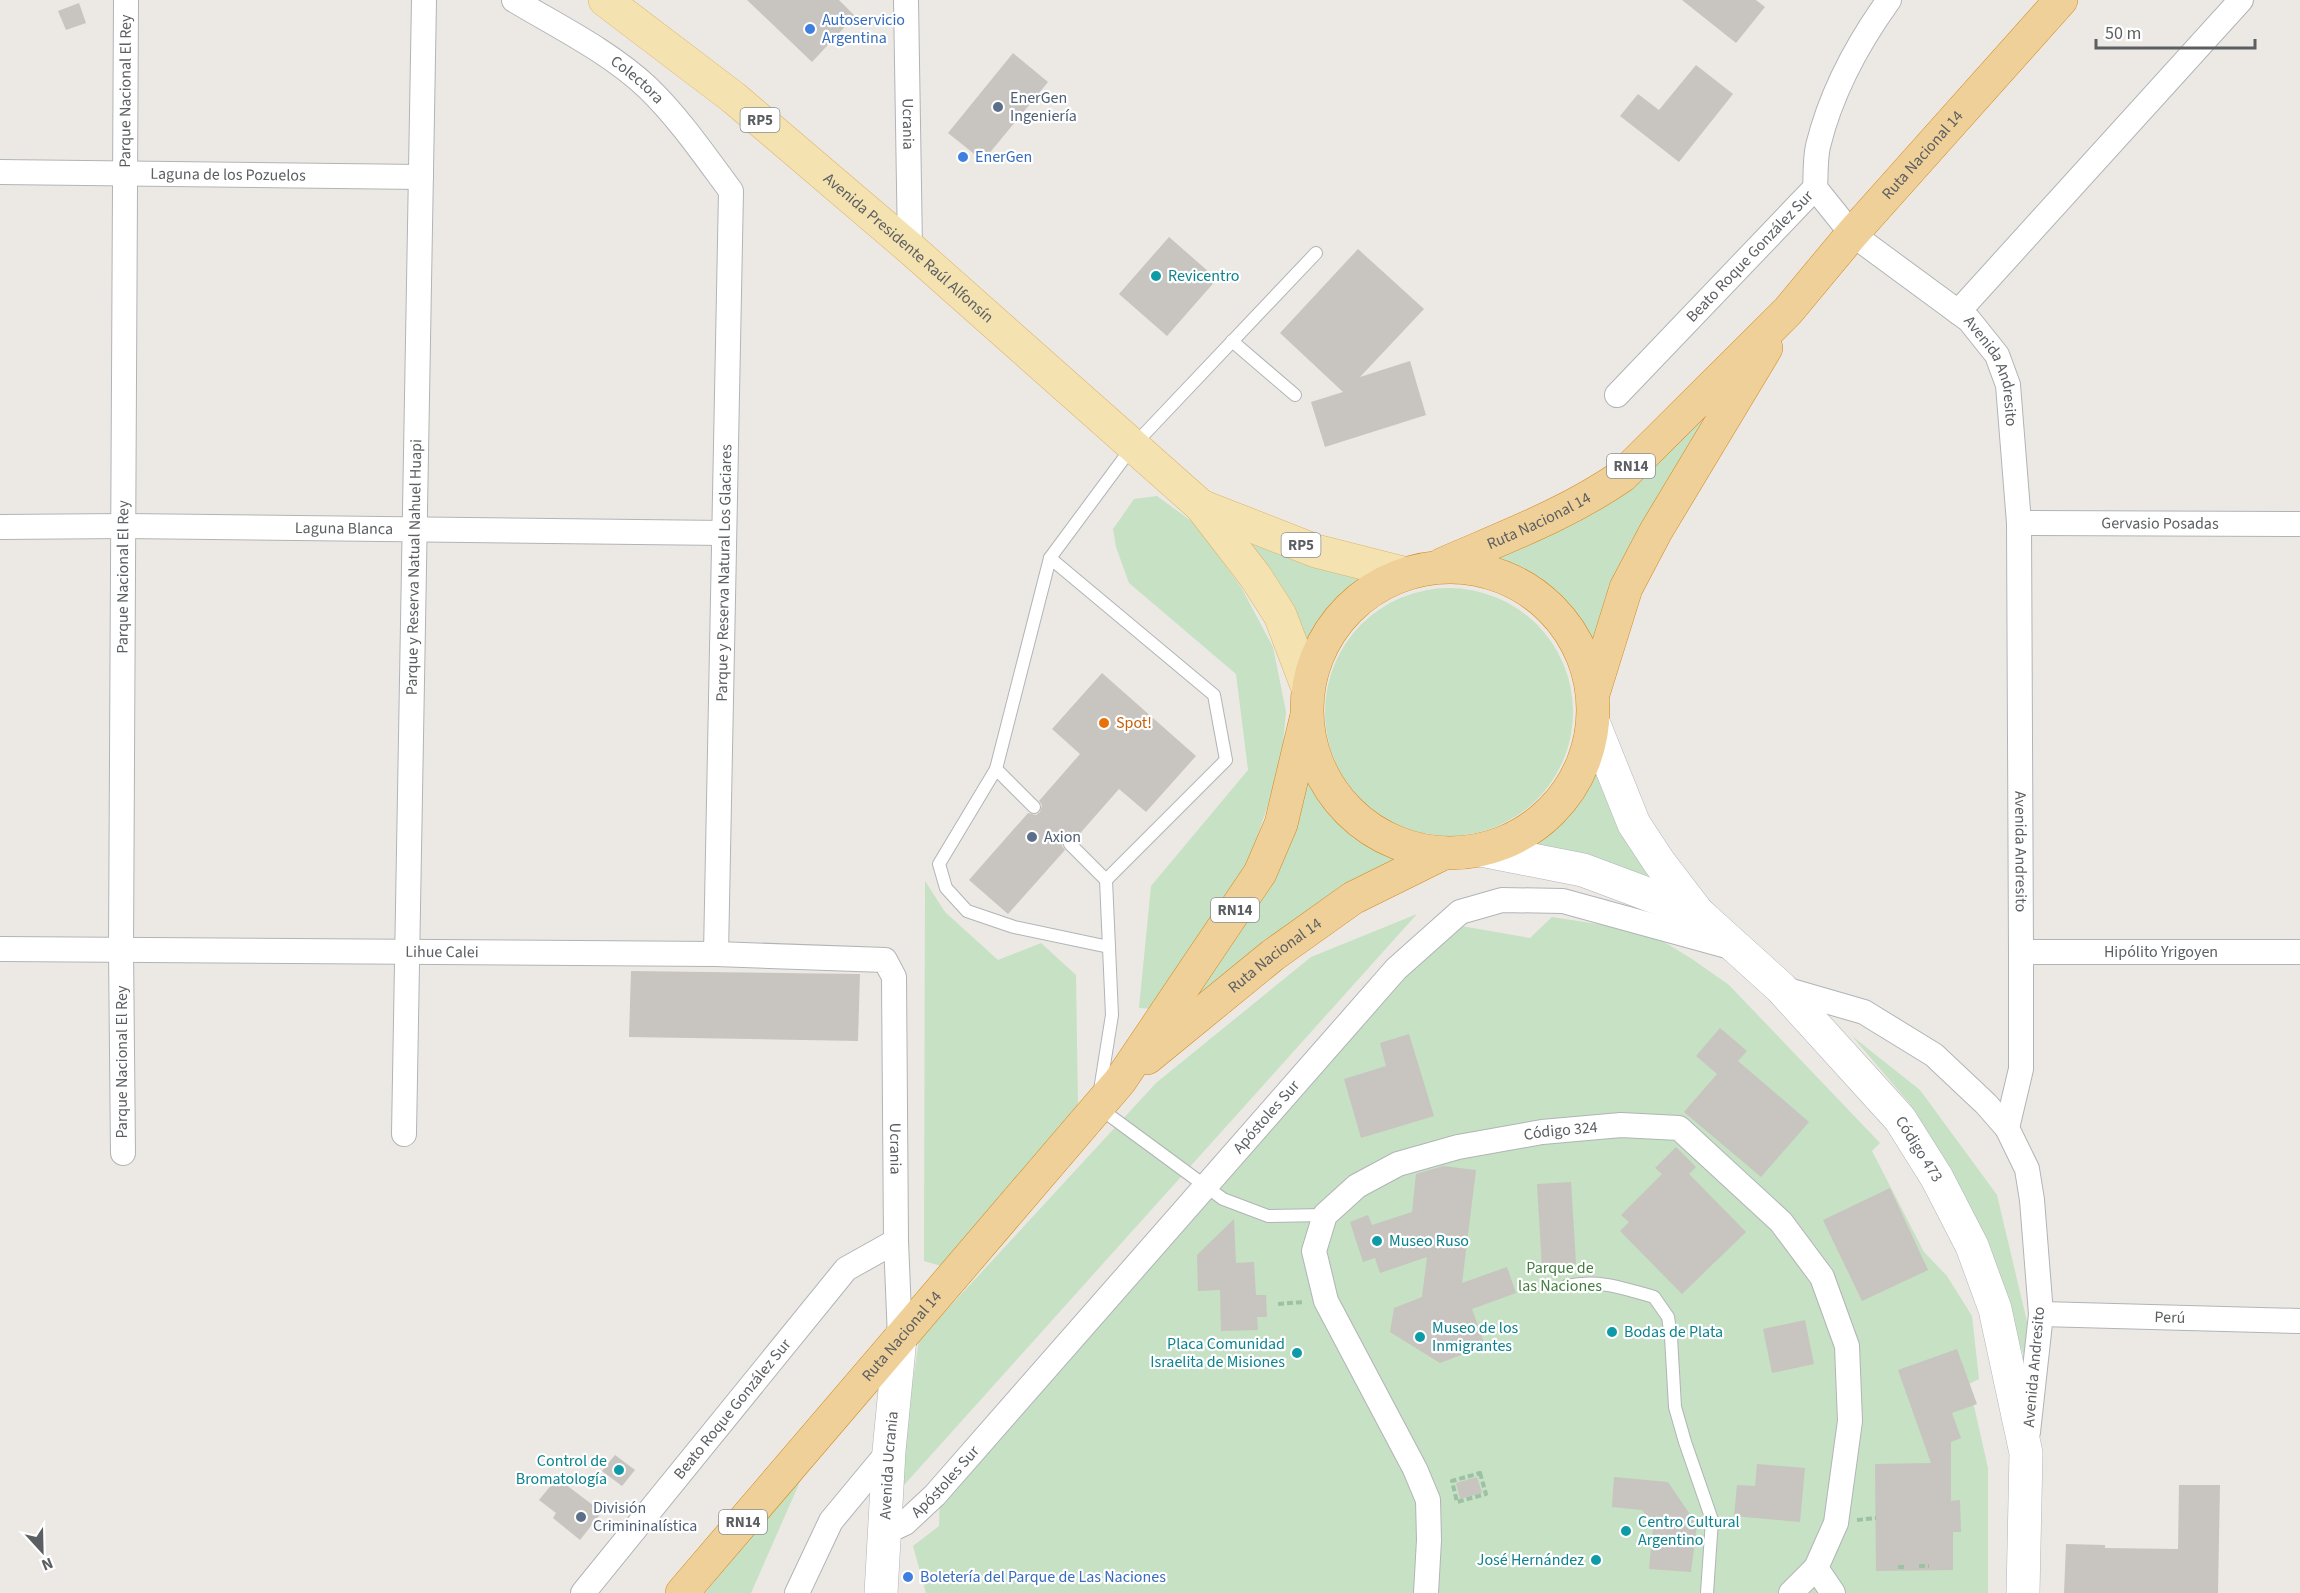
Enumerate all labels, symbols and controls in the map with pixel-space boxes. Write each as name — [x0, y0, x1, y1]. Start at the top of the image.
place label: Autoservicio Argentina — [822, 9, 905, 49]
scale bar — [2096, 12, 2255, 50]
street label: Parque Nacional El Rey — [114, 14, 137, 168]
text: 50 m — [2105, 21, 2141, 46]
marker: Autoservicio Argentina — [803, 22, 817, 36]
street label: Colectora — [606, 50, 669, 109]
place label: EnerGen Ingeniería — [1010, 87, 1077, 127]
street label: Ucrania — [897, 98, 919, 150]
marker: EnerGen Ingeniería — [991, 100, 1005, 114]
street label: Ruta Nacional 14 — [1877, 106, 1968, 204]
road number: RP5 — [740, 108, 780, 132]
place label: EnerGen — [975, 146, 1032, 168]
marker: EnerGen — [956, 150, 970, 164]
street label: Laguna de los Pozuelos — [150, 163, 306, 187]
street label: Avenida Presidente Raúl Alfonsín — [819, 168, 998, 328]
street label: Beato Roque González Sur — [1681, 185, 1819, 327]
place label: Revicentro — [1168, 265, 1240, 287]
marker: Revicentro — [1149, 269, 1163, 283]
street label: Avenida Andresito — [1959, 311, 2022, 427]
street label: Parque y Reserva Natual Nahuel Huapi — [401, 439, 427, 695]
street label: Parque y Reserva Natural Los Glaciares — [711, 444, 737, 702]
road number: RN14 — [1607, 454, 1655, 478]
street label: Ruta Nacional 14 — [1483, 487, 1595, 555]
street label: Parque Nacional El Rey — [112, 500, 134, 654]
street label: Gervasio Posadas — [2101, 512, 2219, 535]
street label: Laguna Blanca — [295, 517, 393, 540]
road number: RP5 — [1282, 533, 1320, 557]
place label: Spot! — [1116, 712, 1152, 734]
marker: Spot! — [1097, 716, 1111, 730]
street label: Avenida Andresito — [2009, 791, 2032, 912]
place label: Axion — [1044, 826, 1081, 848]
marker: Axion — [1025, 830, 1039, 844]
road number: RN14 — [1211, 898, 1259, 922]
street label: Ruta Nacional 14 — [1223, 913, 1326, 998]
street label: Lihue Calei — [405, 941, 479, 963]
street label: Hipólito Yrigoyen — [2104, 941, 2218, 963]
street label: Parque Nacional El Rey — [111, 985, 133, 1139]
street label: Apóstoles Sur — [1228, 1075, 1305, 1159]
street label: Código 473 — [1890, 1112, 1948, 1186]
street label: Código 324 — [1522, 1116, 1599, 1146]
street label: Ucrania — [884, 1123, 906, 1175]
place label: Museo Ruso — [1389, 1230, 1469, 1252]
marker: Museo Ruso — [1370, 1234, 1384, 1248]
park label: Parque de las Naciones — [1518, 1257, 1602, 1297]
street label: Ruta Nacional 14 — [857, 1286, 947, 1386]
street label: Avenida Andresito — [2018, 1306, 2050, 1428]
street label: Perú — [2154, 1306, 2186, 1329]
place label: Museo de los Inmigrantes — [1432, 1317, 1519, 1357]
place label: Bodas de Plata — [1624, 1321, 1723, 1343]
marker: Bodas de Plata — [1605, 1325, 1619, 1339]
marker: Museo de los Inmigrantes — [1413, 1330, 1427, 1344]
place label: Placa Comunidad Israelita de Misiones — [1150, 1333, 1285, 1373]
street label: Beato Roque González Sur — [669, 1334, 796, 1484]
marker: Placa Comunidad Israelita de Misiones — [1290, 1346, 1304, 1360]
street label: Avenida Ucrania — [874, 1410, 904, 1520]
street label: Apóstoles Sur — [906, 1441, 985, 1523]
place label: Control de Bromatología — [516, 1450, 607, 1490]
marker: Control de Bromatología — [612, 1463, 626, 1477]
place label: División Crimininalística — [593, 1497, 697, 1537]
marker: División Crimininalística — [574, 1510, 588, 1524]
road number: RN14 — [719, 1510, 767, 1534]
place label: Centro Cultural Argentino — [1638, 1511, 1740, 1551]
north arrow — [12, 1521, 72, 1581]
marker: Centro Cultural Argentino — [1619, 1524, 1633, 1538]
place label: José Hernández — [1477, 1549, 1584, 1571]
text: N — [38, 1552, 56, 1576]
marker: José Hernández — [1589, 1553, 1603, 1567]
place label: Boletería del Parque de Las Naciones — [920, 1566, 1166, 1588]
marker: Boletería del Parque de Las Naciones — [901, 1570, 915, 1584]

